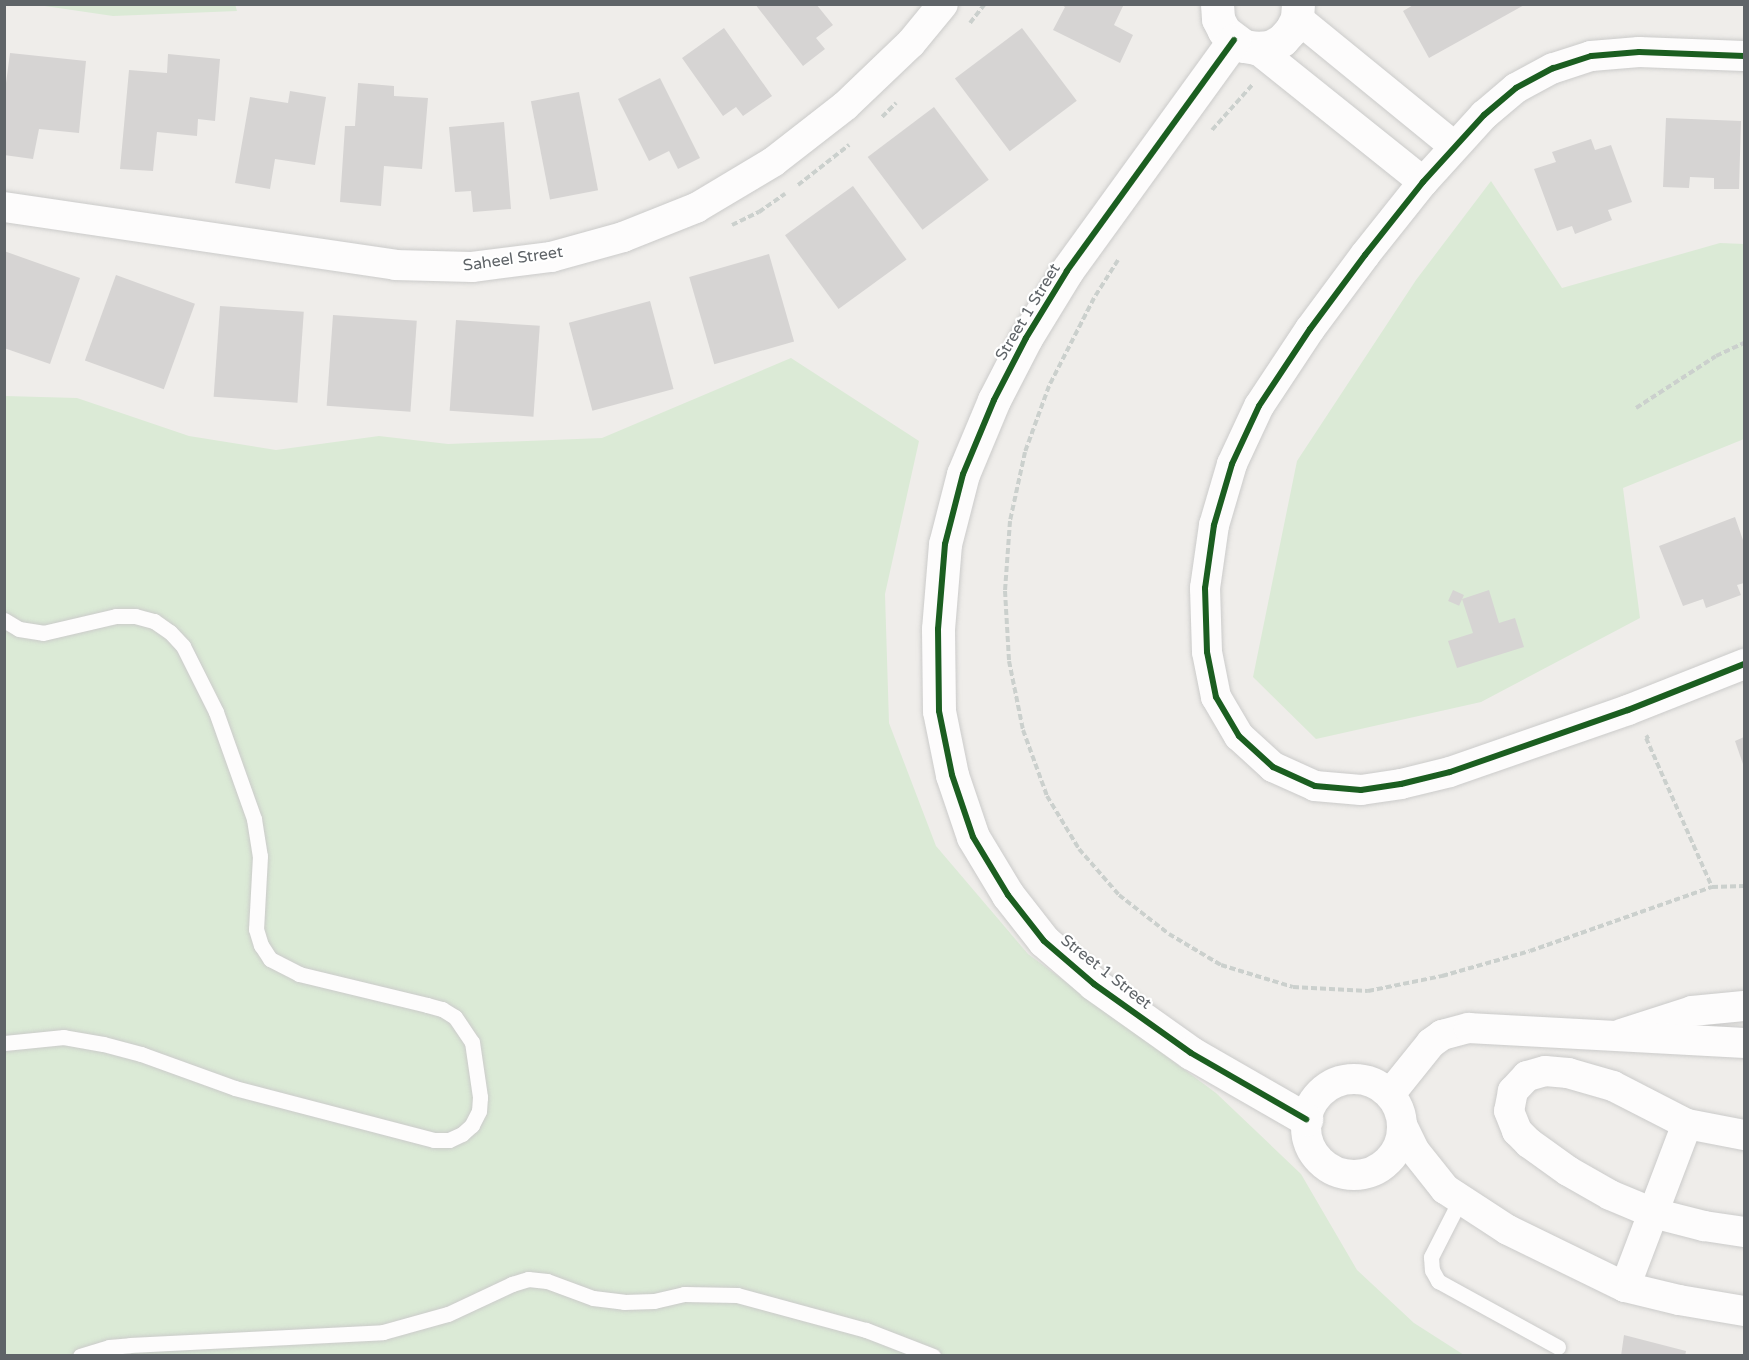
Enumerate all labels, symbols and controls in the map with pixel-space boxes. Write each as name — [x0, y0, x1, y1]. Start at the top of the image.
street label: Saheel Street — [462, 242, 564, 276]
street label: Street 1 Street — [991, 260, 1065, 364]
street label: Street 1 Street — [1057, 931, 1155, 1013]

